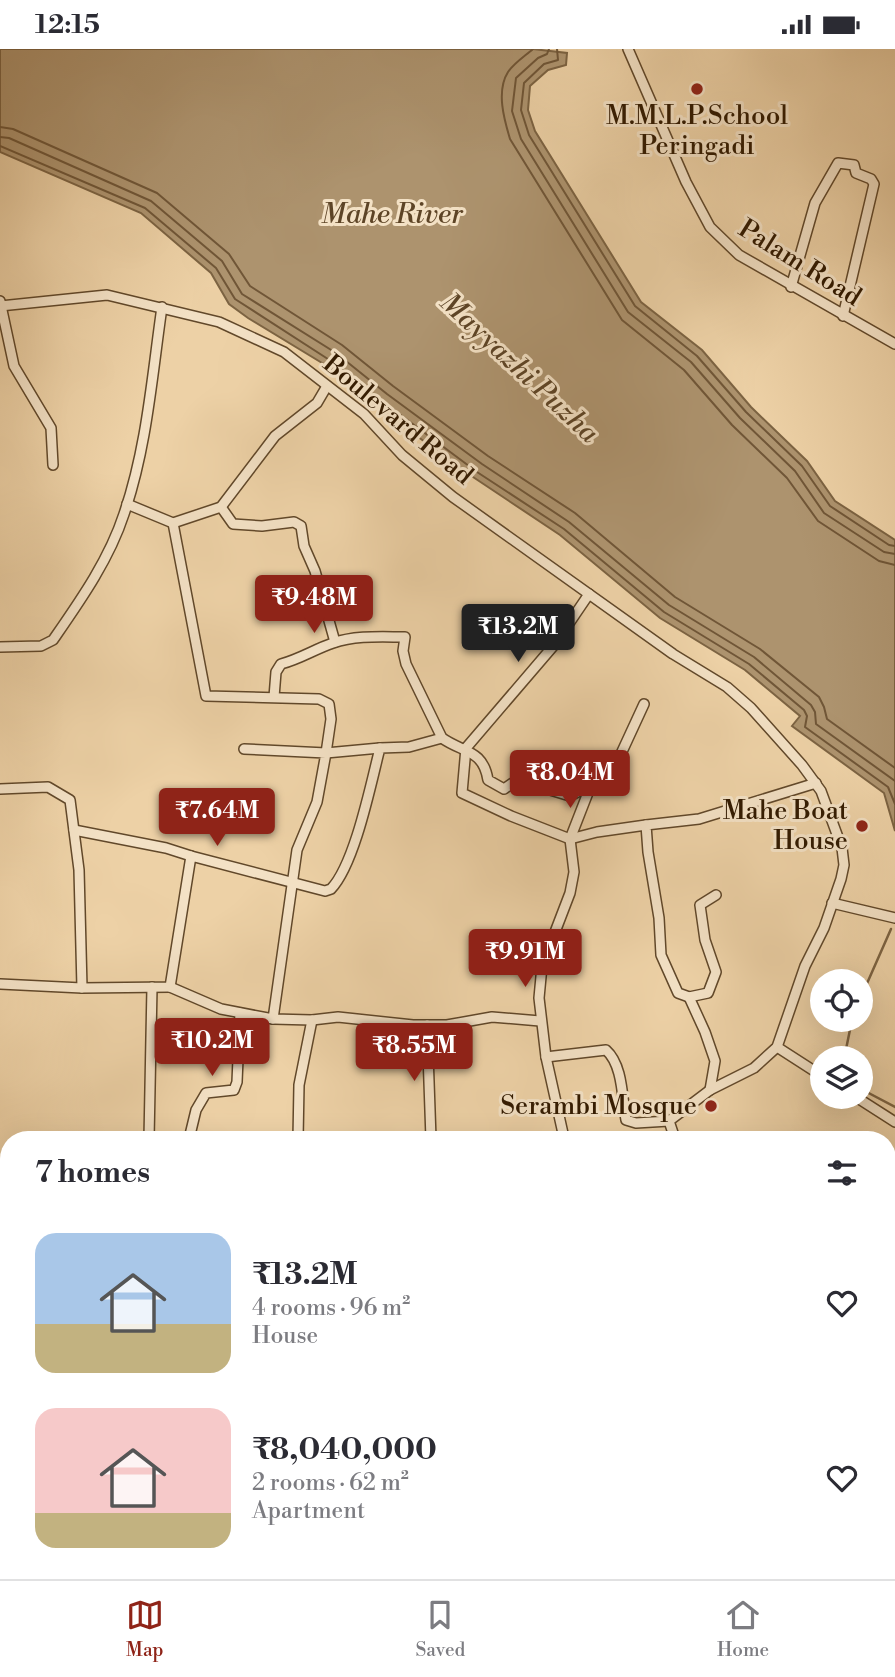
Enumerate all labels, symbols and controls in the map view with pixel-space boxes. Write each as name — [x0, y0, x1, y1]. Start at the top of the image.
text: 12:15 — [35, 9, 100, 41]
marker: M.M.L.P.School Peringadi — [689, 81, 705, 97]
place label: M.M.L.P.School Peringadi — [606, 100, 788, 162]
water label: Mahe River — [321, 197, 464, 232]
street label: Palam Road — [733, 213, 868, 313]
water label: Mayyazhi Puzha — [432, 285, 606, 451]
street label: Boulevard Road — [316, 347, 480, 492]
pin: ₹9.48M — [257, 575, 371, 635]
text: ₹9.48M — [271, 584, 357, 612]
pin: ₹13.2M — [461, 605, 575, 664]
text: ₹13.2M — [478, 613, 558, 641]
pin: ₹8.04M — [513, 751, 627, 810]
text: ₹8.04M — [526, 759, 614, 787]
pin: ₹7.64M — [160, 789, 274, 848]
place label: Mahe Boat House — [723, 795, 848, 857]
text: ₹7.64M — [175, 797, 259, 825]
marker: Mahe Boat House — [854, 818, 870, 834]
pin: ₹9.91M — [468, 929, 582, 989]
text: ₹9.91M — [485, 938, 565, 966]
map controls — [810, 969, 873, 1109]
button: locate — [810, 969, 873, 1032]
pin: ₹10.2M — [155, 1019, 269, 1078]
pin: ₹8.55M — [357, 1023, 471, 1083]
text: ₹10.2M — [171, 1027, 253, 1055]
text: ₹8.55M — [372, 1032, 456, 1060]
button: layers — [810, 1046, 873, 1109]
place label: Serambi Mosque — [500, 1090, 697, 1122]
marker: Serambi Mosque — [703, 1098, 719, 1114]
text: 7 homes — [35, 1154, 150, 1192]
icon: filters — [823, 1154, 861, 1192]
text: ₹13.2M — [252, 1256, 357, 1294]
icon: home — [91, 1261, 175, 1345]
icon: heart — [823, 1284, 861, 1322]
text: 4 rooms · 96 m² — [252, 1294, 410, 1322]
text: House — [252, 1322, 318, 1350]
text: ₹8,040,000 — [252, 1431, 437, 1469]
icon: home — [91, 1436, 175, 1520]
icon: heart — [823, 1459, 861, 1497]
text: 2 rooms · 62 m² — [252, 1469, 409, 1497]
text: Apartment — [252, 1497, 365, 1525]
tab: Map — [126, 1596, 164, 1662]
tab: Saved — [415, 1596, 465, 1662]
tab: Home — [717, 1596, 769, 1662]

